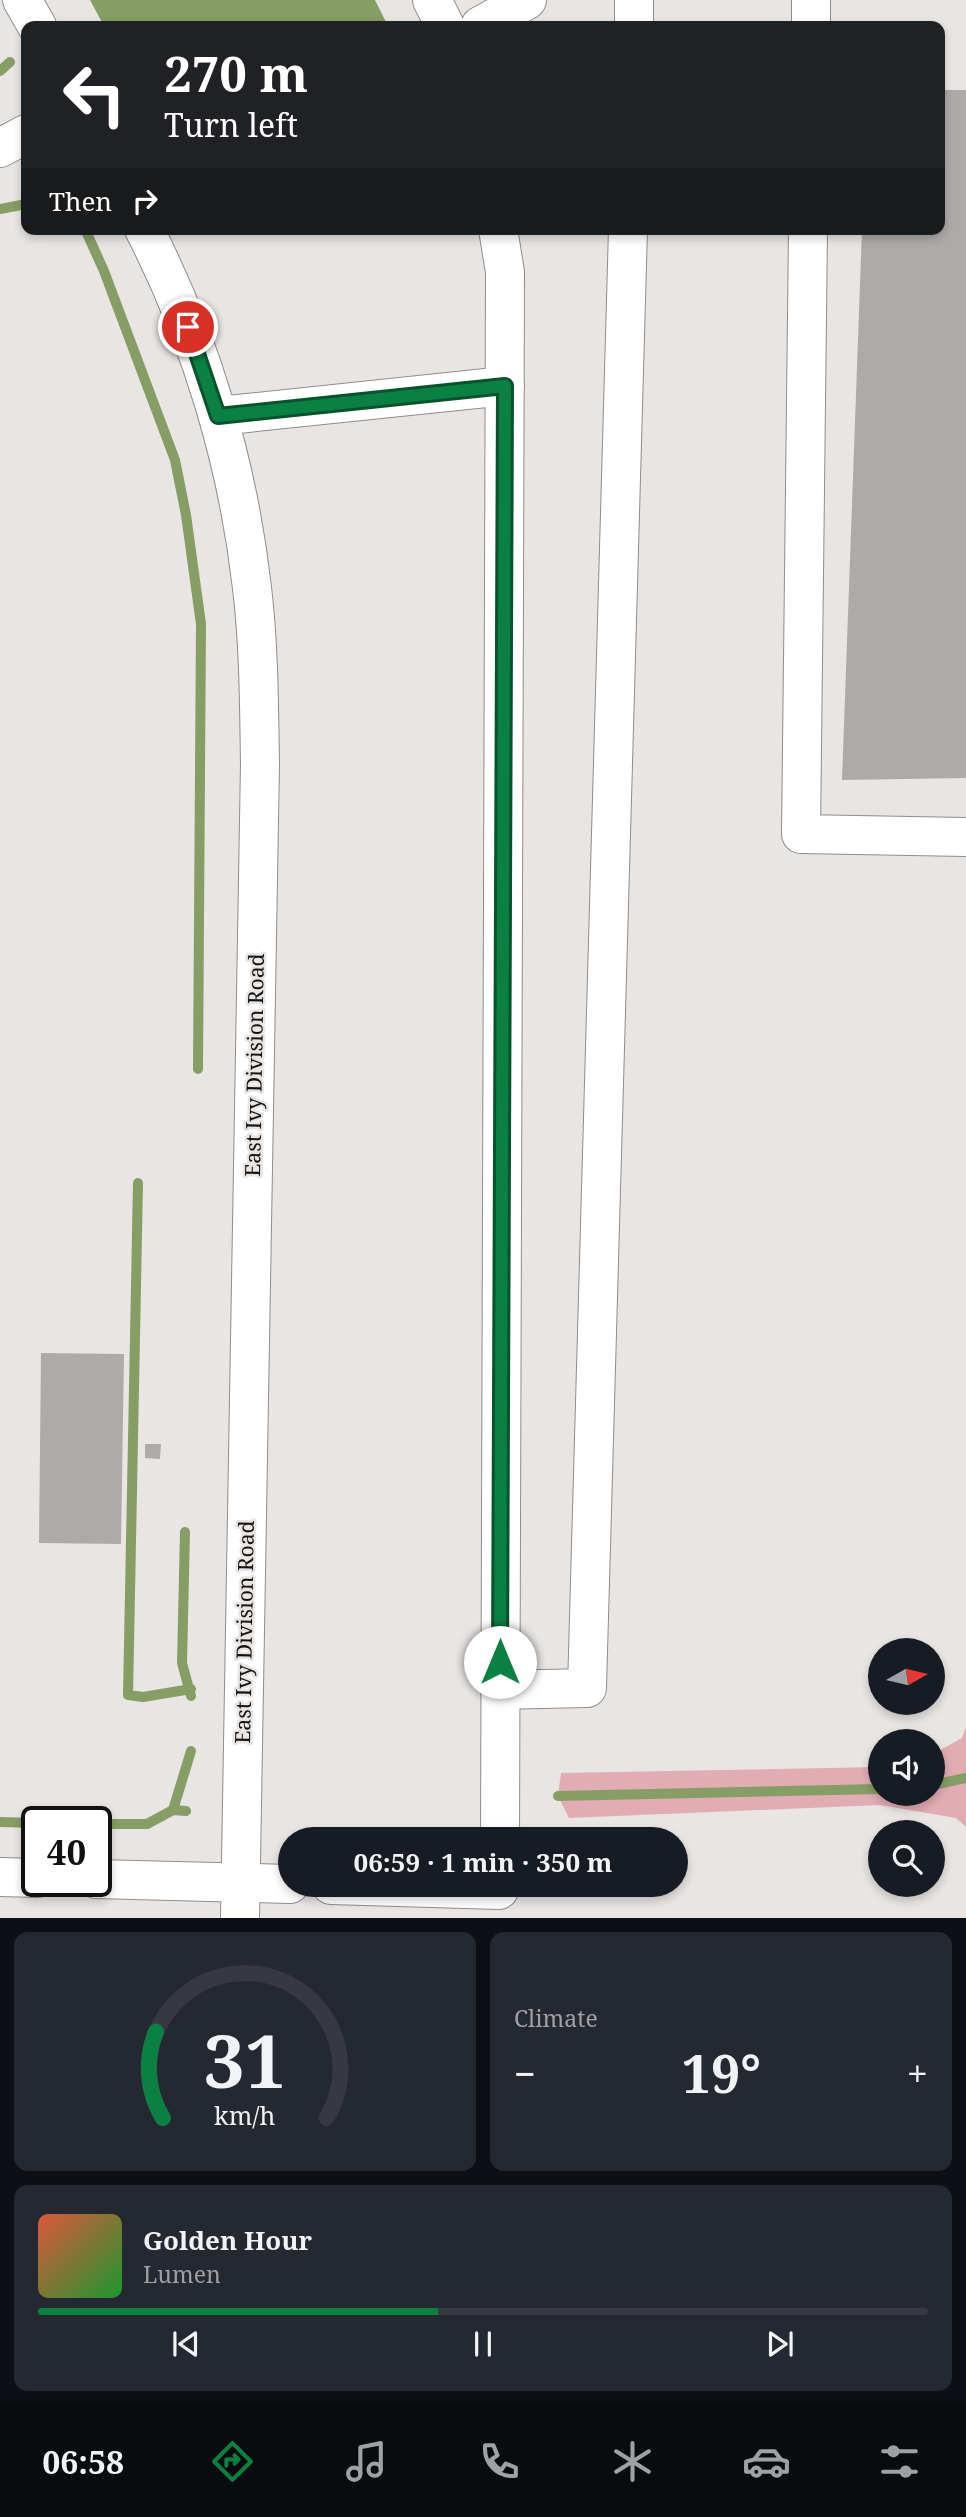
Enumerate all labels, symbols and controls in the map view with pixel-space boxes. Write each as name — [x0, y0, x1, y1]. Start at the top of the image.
text: 270 m — [164, 40, 308, 106]
icon: left — [49, 49, 140, 140]
text: Turn left — [164, 103, 298, 146]
icon: right — [126, 182, 164, 220]
text: Then — [49, 183, 112, 219]
pin — [158, 297, 218, 357]
icon: arrive — [169, 308, 207, 346]
street label: East Ivy Division Road — [238, 953, 270, 1177]
street label: East Ivy Division Road — [228, 1520, 260, 1744]
position arrow — [463, 1625, 537, 1699]
north arrow — [868, 1638, 945, 1715]
map controls — [868, 1638, 945, 1897]
button: sound — [868, 1729, 945, 1806]
speed limit sign: 40 — [21, 1806, 112, 1897]
button: search — [868, 1820, 945, 1897]
text: 06:59 · 1 min · 350 m — [353, 1844, 613, 1880]
text: Climate — [514, 2002, 598, 2034]
text: 31 — [204, 2010, 286, 2109]
text: 19° — [682, 2037, 761, 2108]
text: − — [514, 2047, 536, 2099]
text: + — [907, 2047, 928, 2099]
text: km/h — [214, 2097, 276, 2131]
text: Golden Hour — [143, 2222, 312, 2258]
text: Lumen — [143, 2258, 221, 2290]
icon: previous — [167, 2325, 205, 2363]
icon: pause — [464, 2325, 502, 2363]
icon: next — [761, 2325, 799, 2363]
icon: directions — [208, 2437, 257, 2486]
icon: music — [342, 2437, 391, 2486]
icon: phone — [475, 2437, 524, 2486]
icon: climate — [608, 2437, 657, 2486]
icon: car — [742, 2437, 791, 2486]
icon: filters — [875, 2437, 924, 2486]
text: 06:58 — [42, 2440, 124, 2483]

